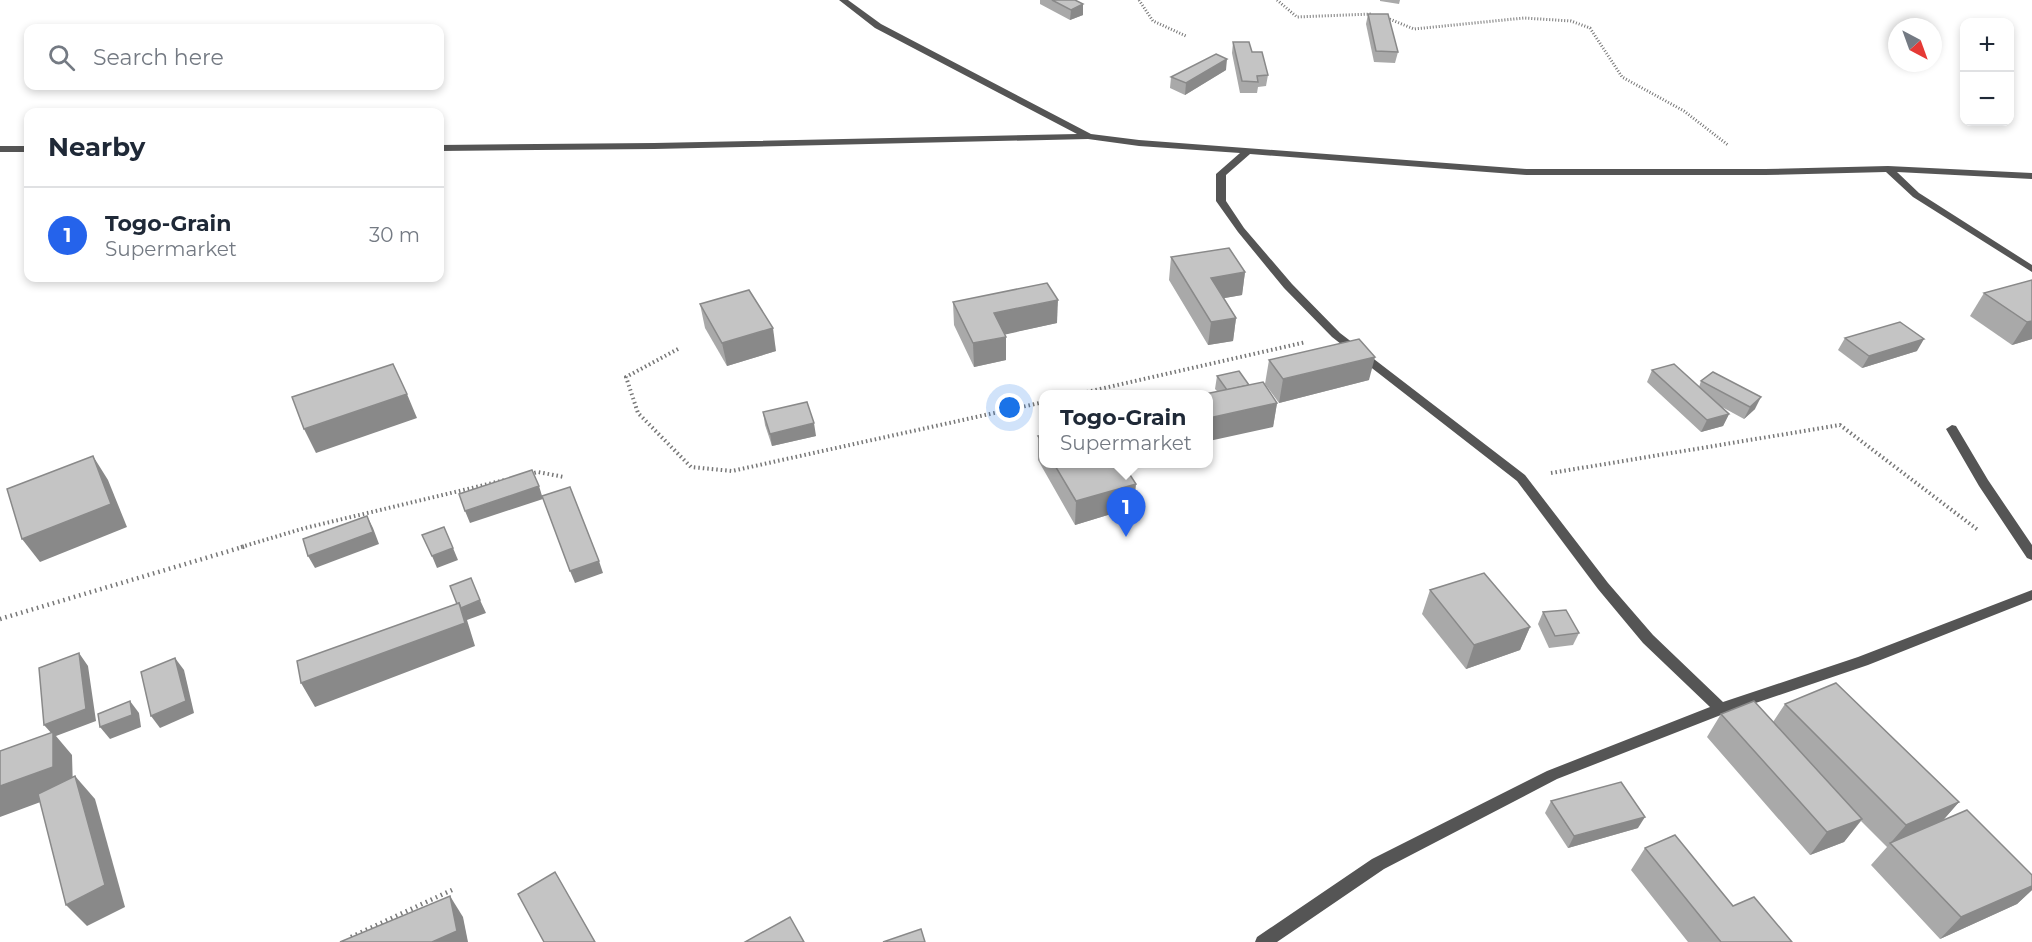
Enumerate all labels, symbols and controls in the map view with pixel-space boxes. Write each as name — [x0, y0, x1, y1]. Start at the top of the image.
north arrow — [1888, 18, 1942, 72]
map controls — [1960, 18, 2014, 126]
button: + — [1960, 18, 2014, 72]
search box — [24, 24, 444, 90]
icon: search — [45, 41, 78, 74]
text: Search here — [93, 44, 224, 71]
button: − — [1960, 72, 2014, 126]
text: Nearby — [48, 131, 145, 163]
text: Togo-Grain — [105, 210, 231, 237]
text: 1 — [64, 223, 71, 247]
text: 30 m — [369, 223, 420, 247]
text: Supermarket — [105, 237, 237, 261]
popup — [1039, 390, 1213, 468]
your location — [995, 393, 1024, 422]
text: Togo-Grain — [1060, 404, 1186, 431]
text: Supermarket — [1060, 431, 1192, 455]
pin: 1 — [1106, 488, 1146, 537]

